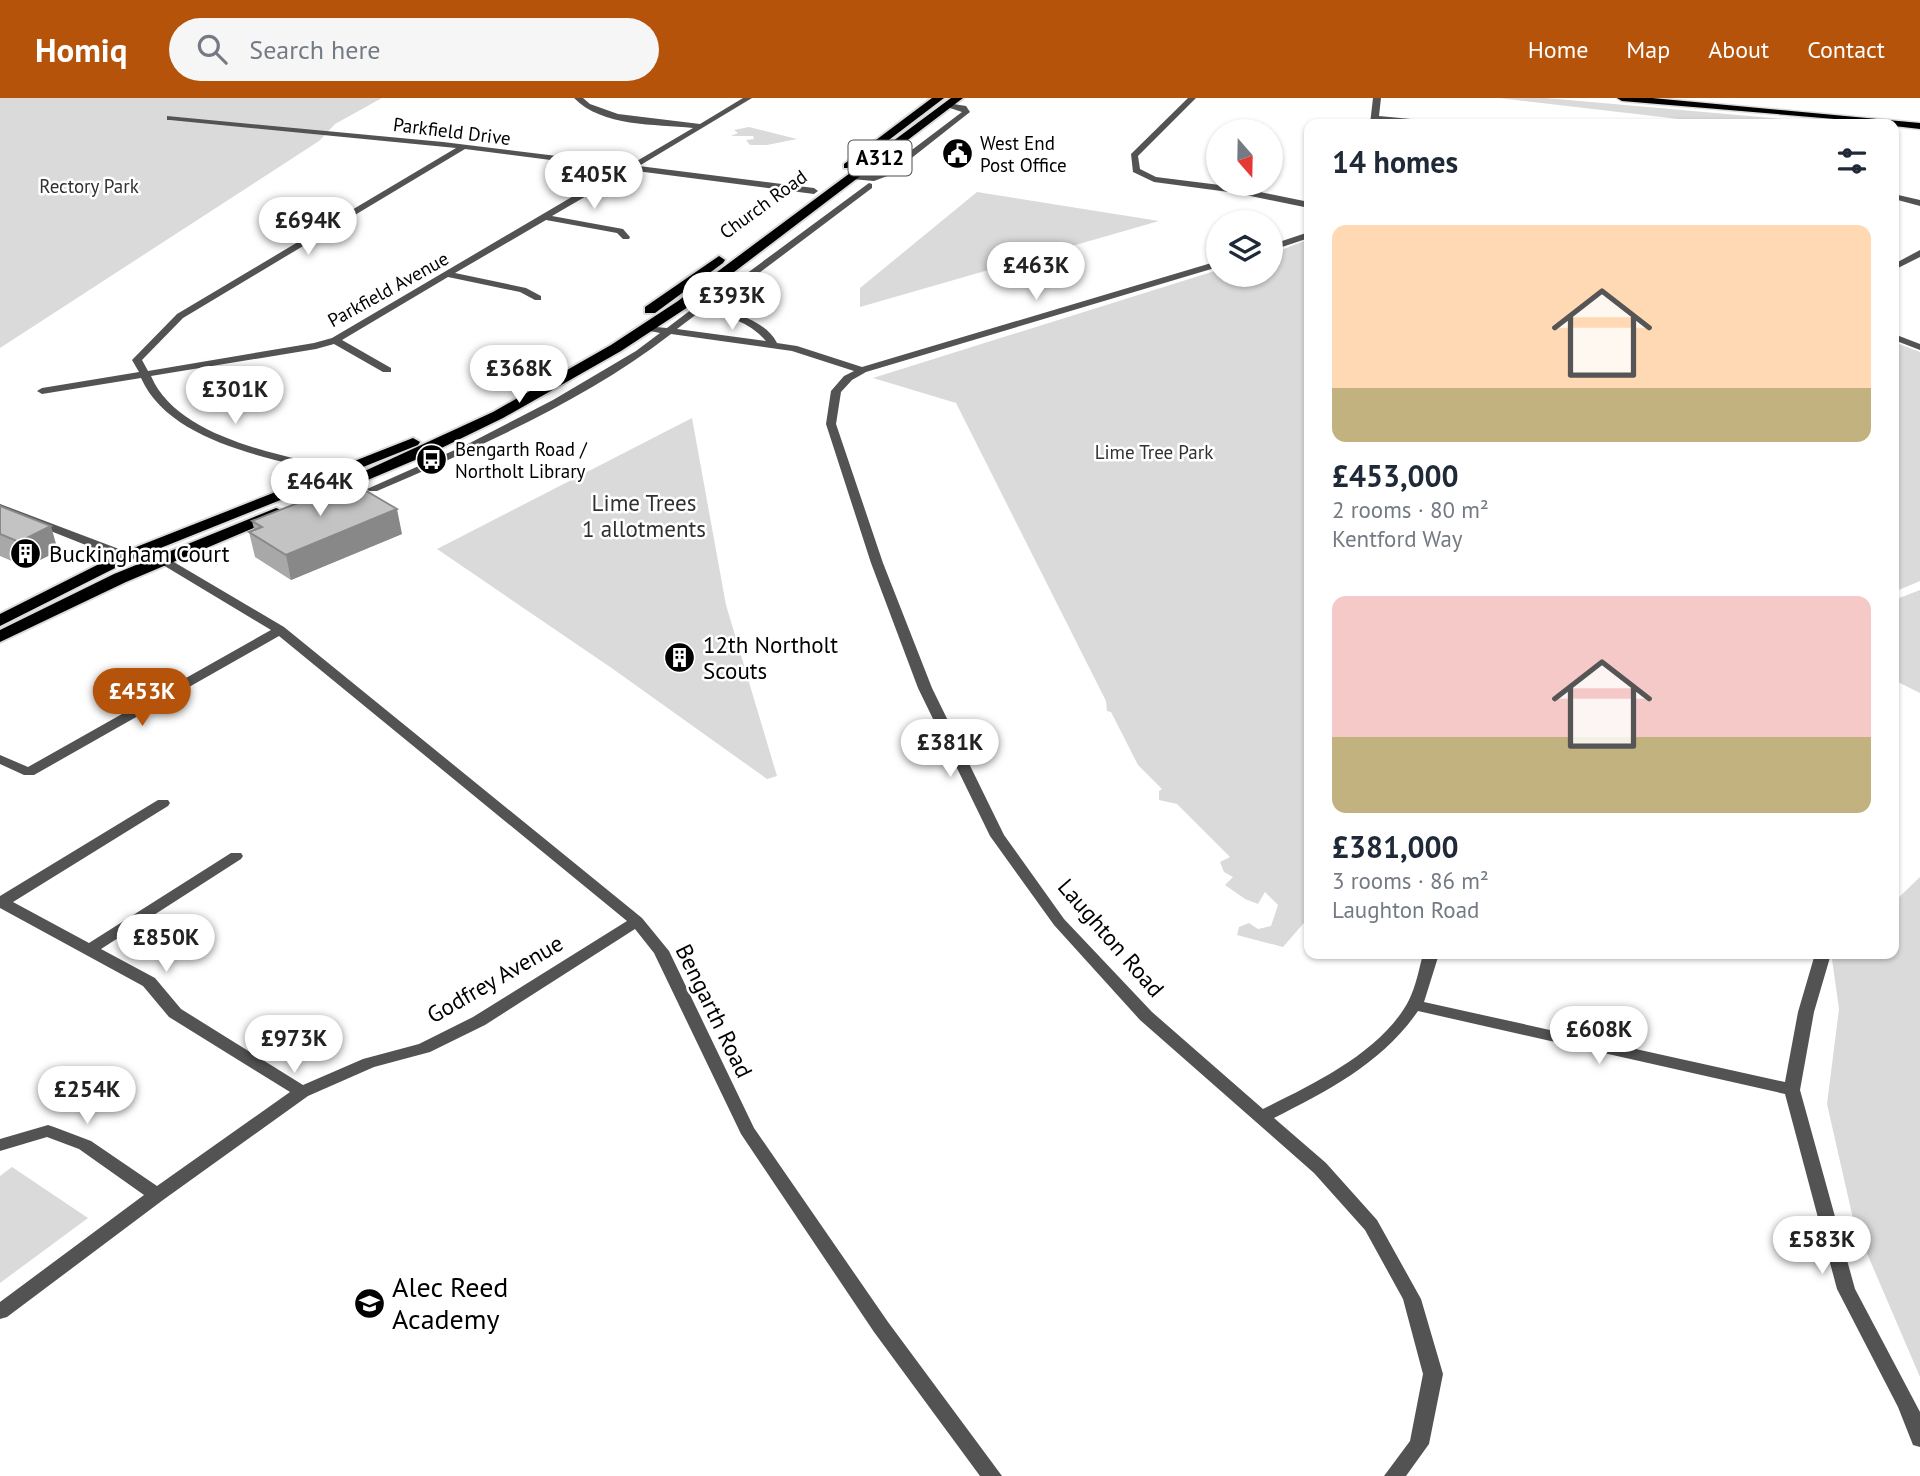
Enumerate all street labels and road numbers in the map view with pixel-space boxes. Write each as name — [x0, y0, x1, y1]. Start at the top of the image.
street label: Parkfield Drive — [392, 112, 512, 150]
road number: A312 — [848, 140, 912, 176]
street label: Church Road — [715, 164, 811, 244]
street label: Parkfield Avenue — [323, 246, 453, 332]
street label: Laughton Road — [1052, 873, 1171, 1003]
street label: Godfrey Avenue — [422, 928, 568, 1029]
street label: Bengarth Road — [670, 939, 759, 1082]

